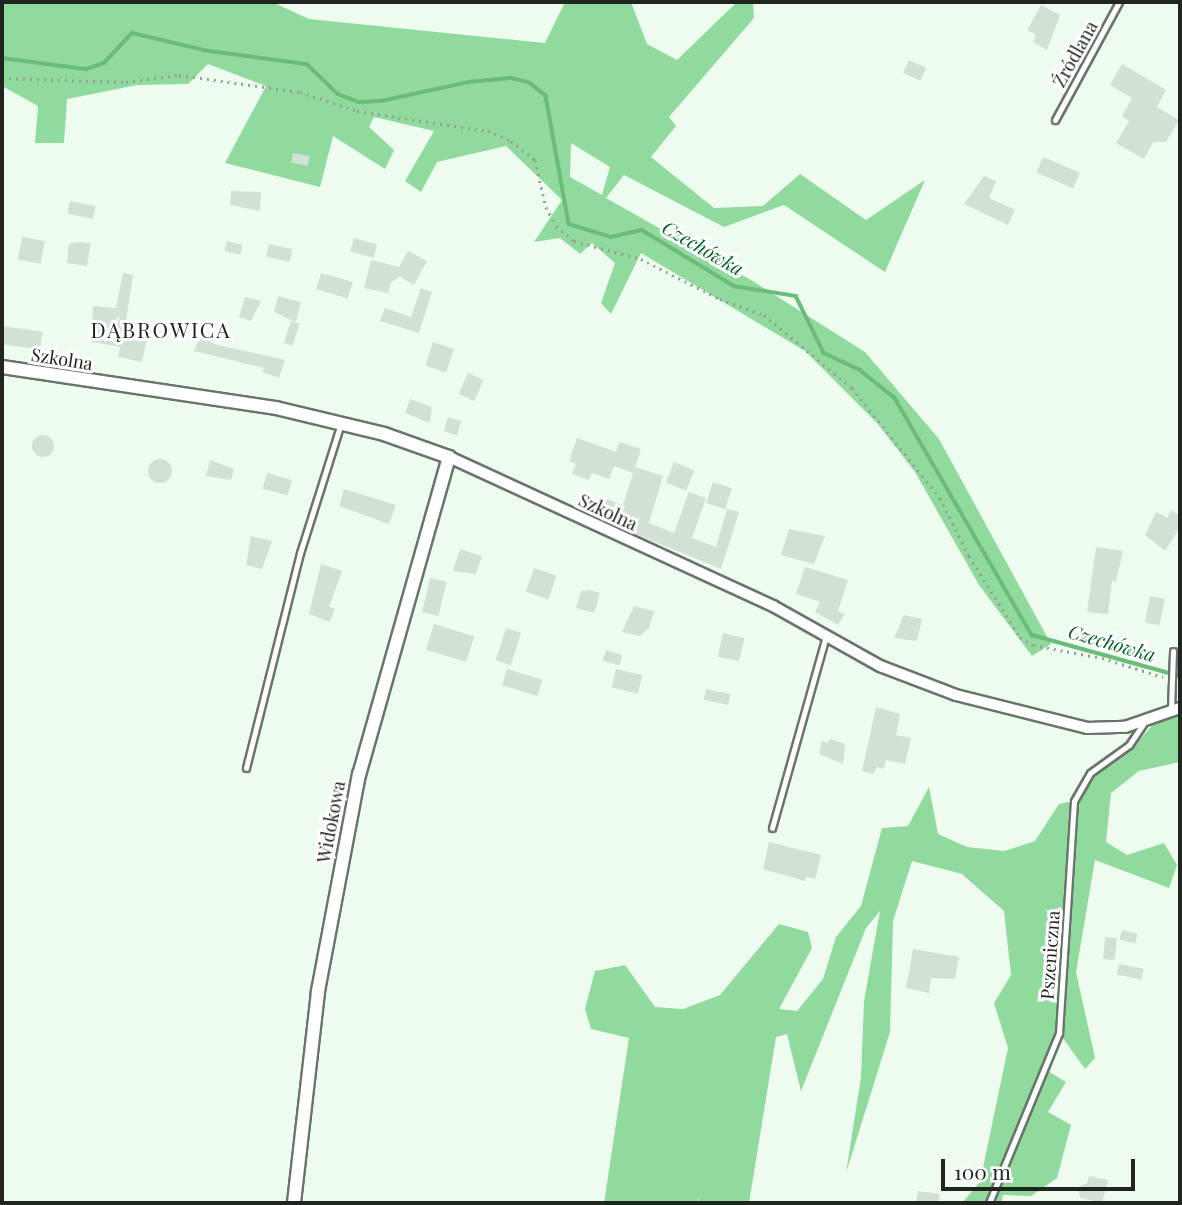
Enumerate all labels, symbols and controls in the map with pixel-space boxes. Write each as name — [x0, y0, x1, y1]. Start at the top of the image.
street label: Źródlana — [1048, 17, 1102, 91]
water label: Czechówka — [658, 216, 748, 280]
district label: DĄBROWICA — [92, 316, 230, 342]
street label: Szkolna — [30, 343, 94, 375]
street label: Szkolna — [575, 489, 641, 535]
water label: Czechówka — [1066, 620, 1158, 666]
street label: Widokowa — [312, 779, 350, 865]
street label: Pszeniczna — [1036, 910, 1064, 1000]
scale bar — [944, 1146, 1138, 1190]
text: 100 m — [954, 1157, 1011, 1185]

